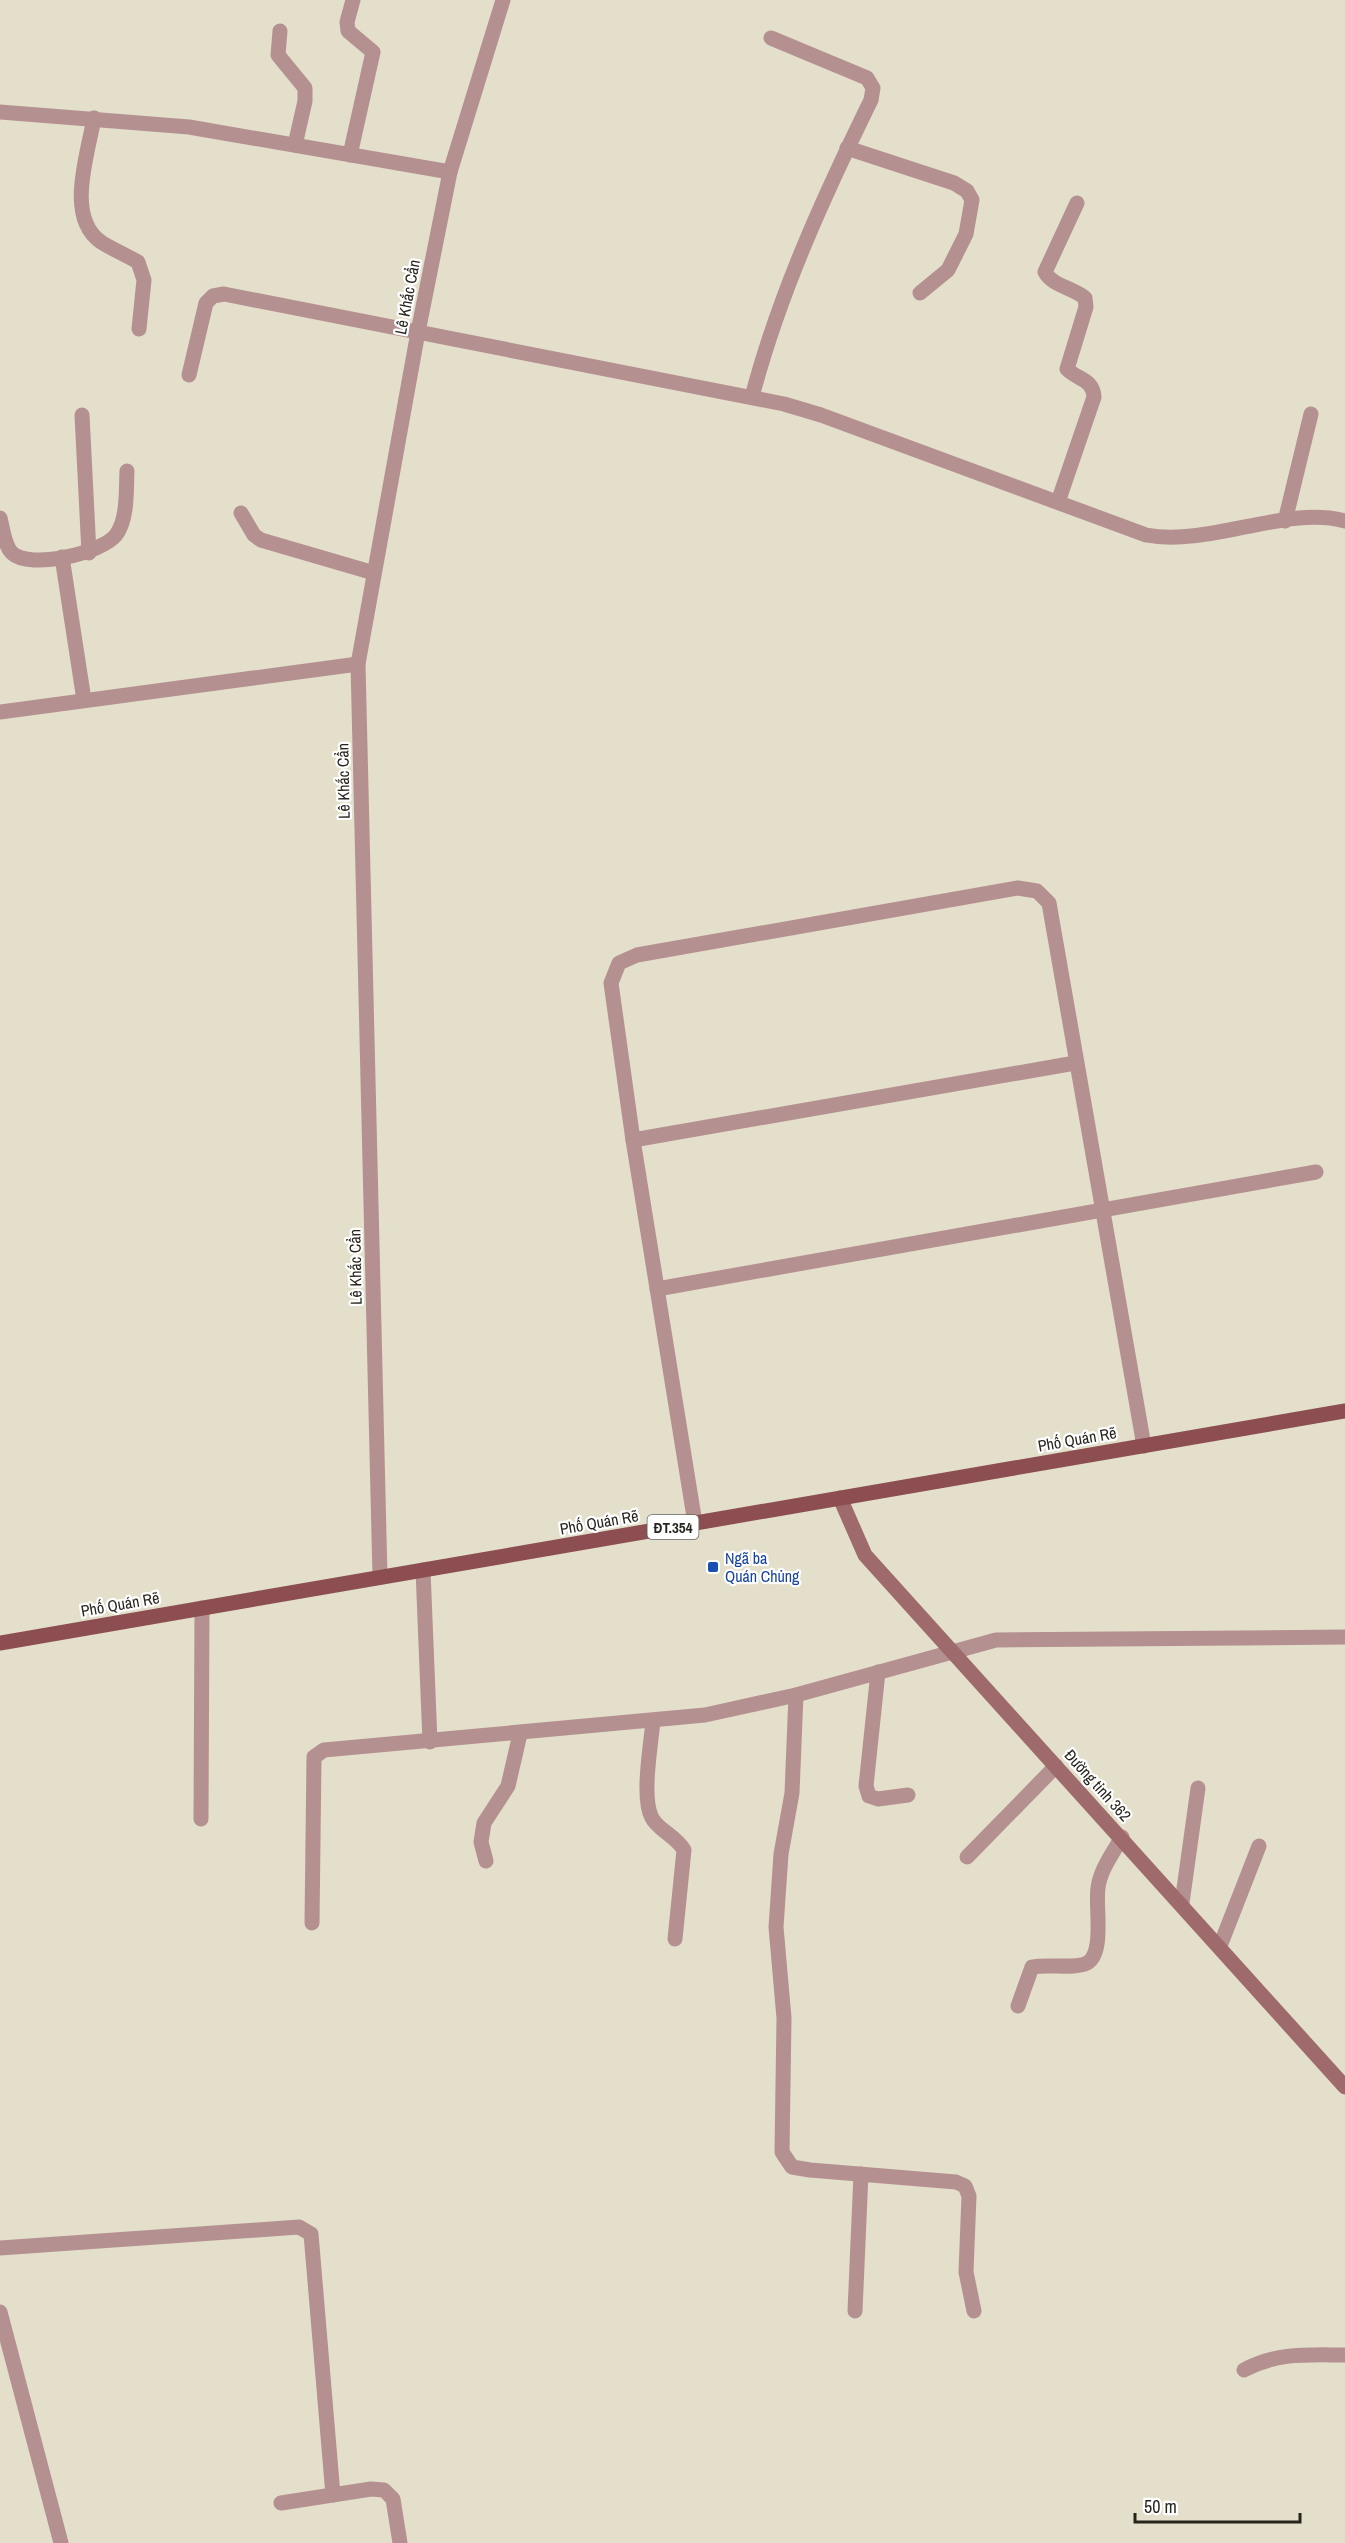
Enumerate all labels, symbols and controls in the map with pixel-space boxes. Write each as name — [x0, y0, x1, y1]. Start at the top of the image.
street label: Lê Khắc Cẩn — [389, 258, 425, 336]
street label: Lê Khắc Cẩn — [331, 743, 355, 819]
street label: Lê Khắc Cẩn — [343, 1229, 367, 1305]
street label: Phố Quán Rẽ — [1036, 1421, 1118, 1457]
street label: Phố Quán Rẽ — [558, 1504, 640, 1540]
road number: ĐT.354 — [648, 1515, 698, 1539]
place label: Ngã ba Quán Chủng — [725, 1547, 800, 1587]
marker: Ngã ba Quán Chủng — [706, 1560, 720, 1574]
street label: Phố Quán Rẽ — [79, 1586, 161, 1622]
street label: Đường tỉnh 362 — [1060, 1744, 1136, 1826]
scale bar — [1135, 2486, 1300, 2524]
text: 50 m — [1144, 2494, 1177, 2519]

